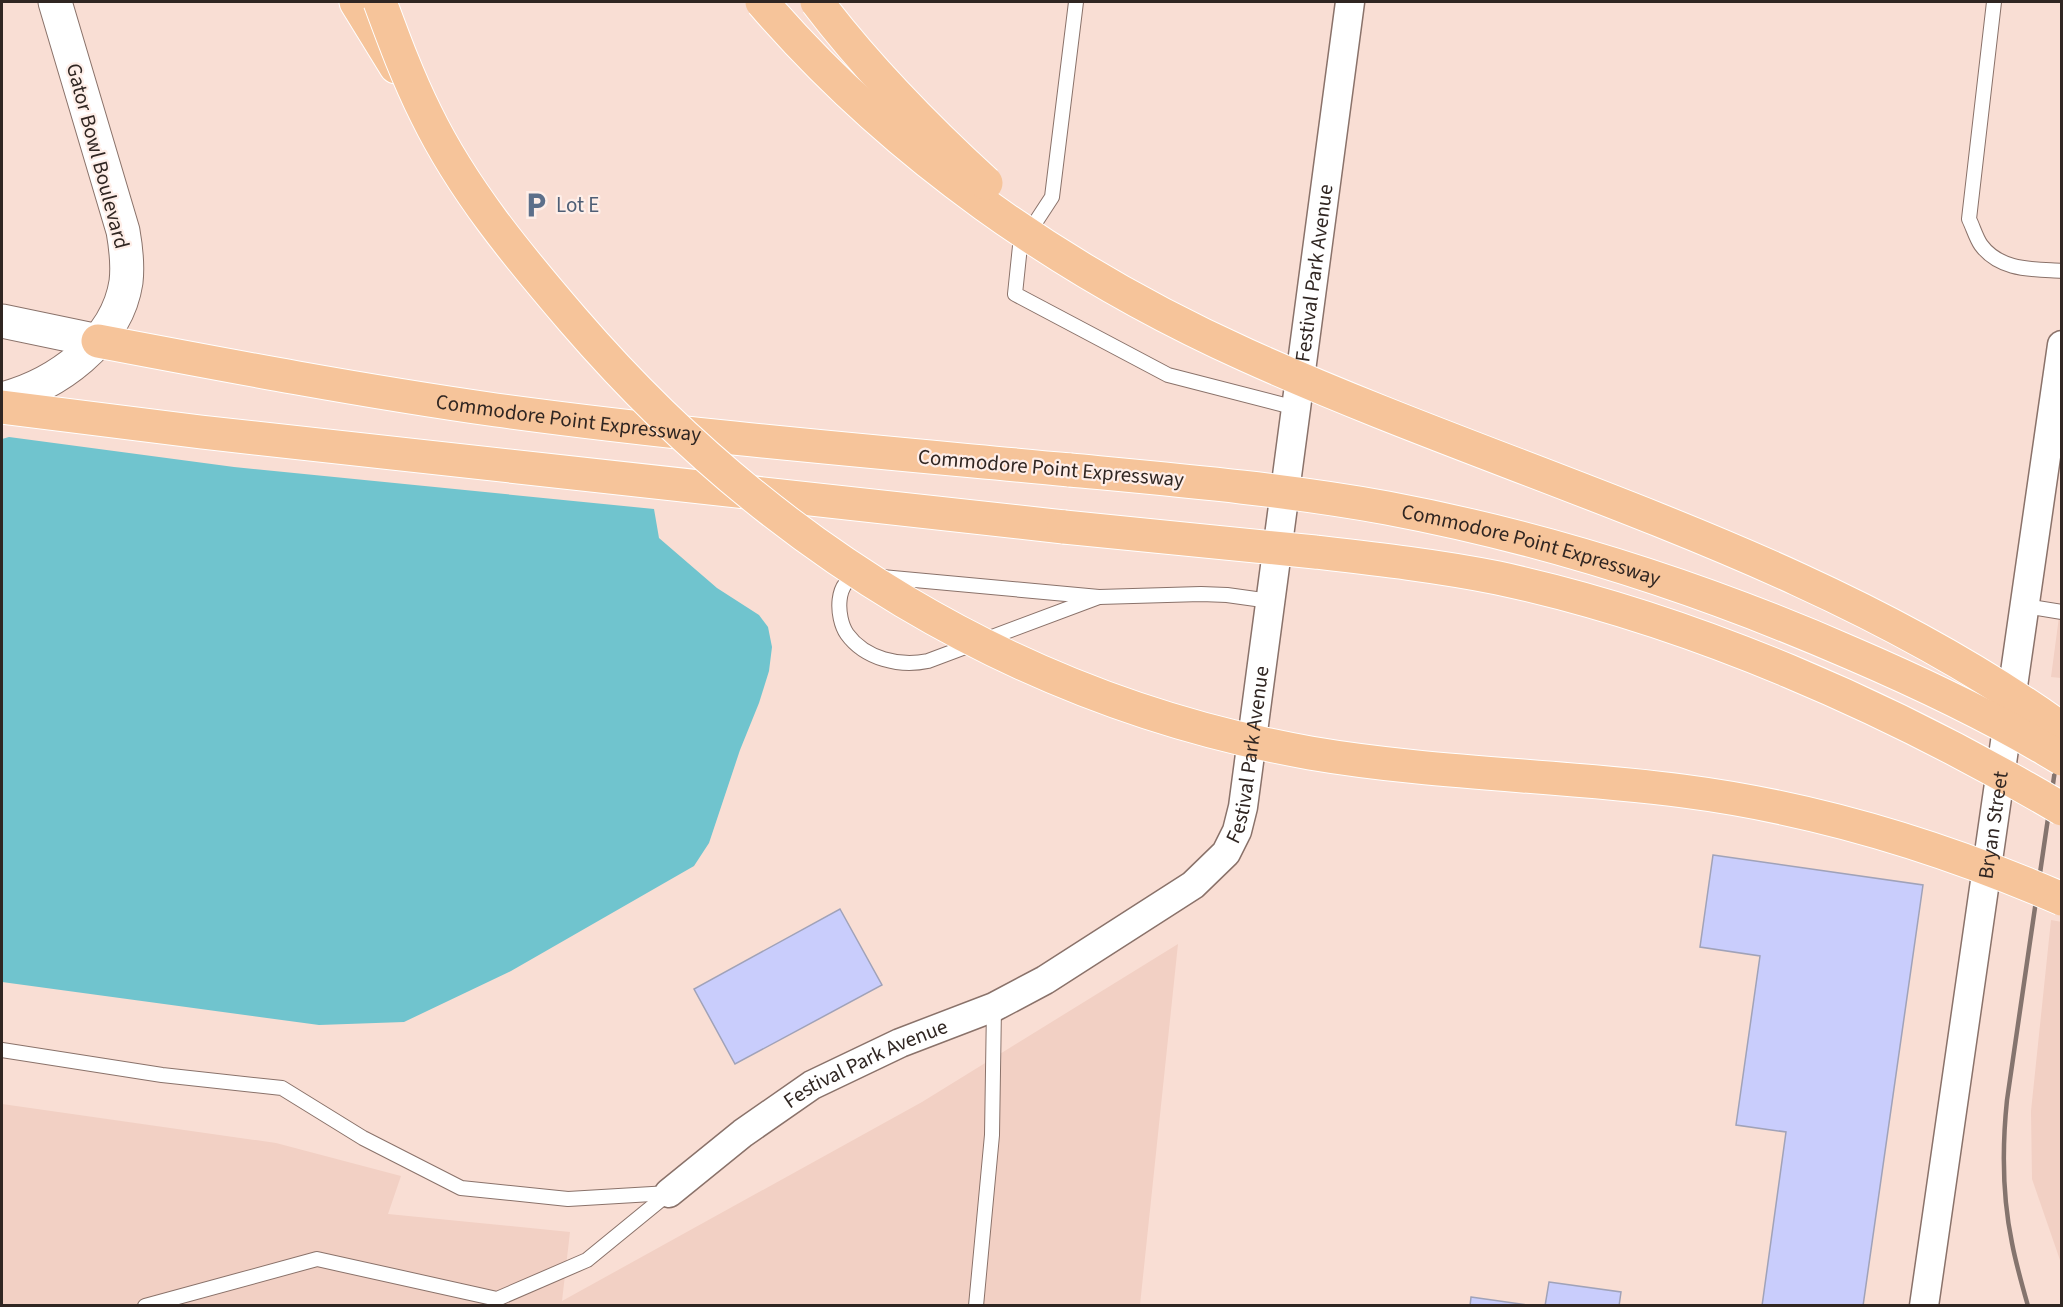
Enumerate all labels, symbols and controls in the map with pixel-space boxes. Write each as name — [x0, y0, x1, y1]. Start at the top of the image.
street label: Gator Bowl Boulevard — [59, 60, 137, 252]
street label: Festival Park Avenue — [1287, 182, 1341, 364]
parking icon: Lot E — [521, 190, 551, 220]
place label: Lot E — [556, 190, 599, 220]
street label: Commodore Point Expressway — [434, 386, 703, 450]
street label: Commodore Point Expressway — [917, 441, 1185, 495]
street label: Commodore Point Expressway — [1399, 496, 1665, 594]
street label: Festival Park Avenue — [1218, 664, 1277, 849]
street label: Bryan Street — [1971, 769, 2016, 881]
street label: Festival Park Avenue — [777, 1011, 952, 1115]

